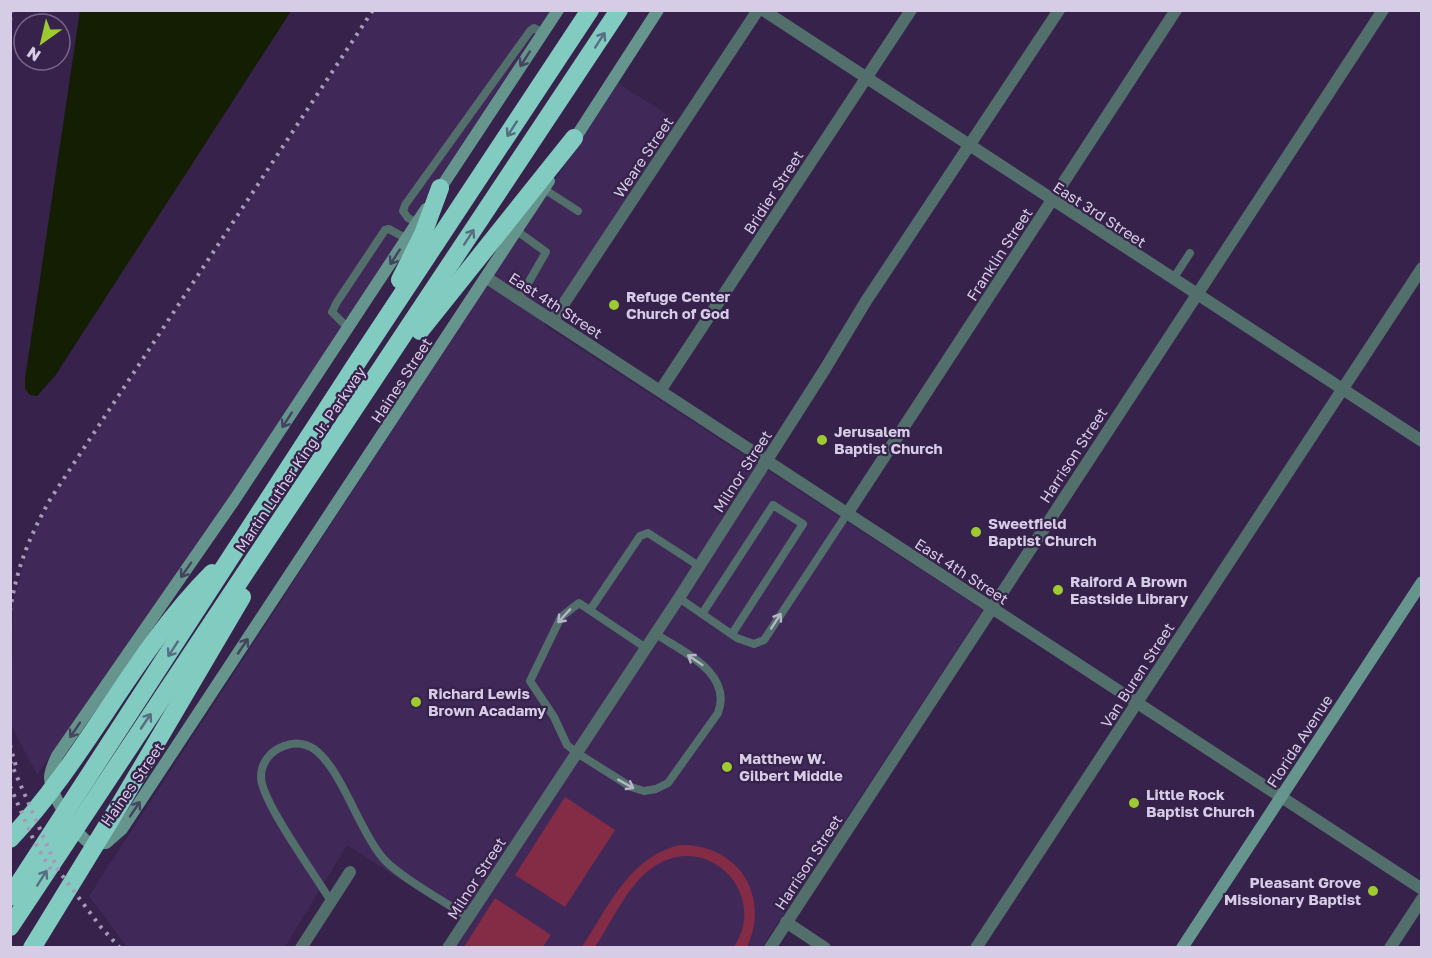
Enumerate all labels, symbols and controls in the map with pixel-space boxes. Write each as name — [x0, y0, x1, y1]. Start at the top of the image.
north arrow — [12, 12, 72, 72]
one-way arrow — [594, 32, 606, 48]
text: N — [23, 43, 44, 66]
one-way arrow — [519, 51, 532, 68]
street label: Weare Street — [609, 113, 677, 201]
one-way arrow — [505, 121, 518, 138]
street label: Bridier Street — [739, 147, 807, 237]
street label: East 3rd Street — [1050, 177, 1150, 251]
street label: Franklin Street — [962, 204, 1036, 304]
one-way arrow — [463, 229, 476, 246]
one-way arrow — [389, 248, 401, 265]
street label: East 4th Street — [506, 268, 606, 342]
place label: Refuge Center Church of God — [626, 287, 731, 322]
marker: Refuge Center Church of God — [607, 298, 621, 312]
street label: Haines Street — [367, 334, 435, 426]
street label: Martin Luther King Jr. Parkway — [231, 362, 369, 555]
street label: Harrison Street — [1036, 404, 1110, 506]
one-way arrow — [281, 411, 293, 428]
place label: Jerusalem Baptist Church — [834, 422, 943, 457]
street label: Milnor Street — [709, 427, 775, 515]
marker: Jerusalem Baptist Church — [815, 433, 829, 447]
place label: Sweetfield Baptist Church — [988, 514, 1097, 549]
marker: Sweetfield Baptist Church — [969, 525, 983, 539]
street label: East 4th Street — [912, 534, 1012, 608]
one-way arrow — [180, 562, 193, 578]
place label: Raiford A Brown Eastside Library — [1070, 572, 1188, 607]
marker: Raiford A Brown Eastside Library — [1051, 583, 1065, 597]
one-way arrow — [557, 609, 571, 624]
one-way arrow — [770, 613, 782, 630]
street label: Van Buren Street — [1096, 619, 1178, 731]
one-way arrow — [237, 639, 249, 655]
one-way arrow — [167, 640, 179, 656]
one-way arrow — [687, 654, 704, 666]
place label: Richard Lewis Brown Acadamy — [428, 684, 546, 719]
street label: Florida Avenue — [1262, 691, 1336, 791]
marker: Richard Lewis Brown Acadamy — [409, 695, 423, 709]
one-way arrow — [140, 713, 152, 729]
one-way arrow — [68, 721, 80, 738]
street label: Haines Street — [97, 739, 167, 829]
place label: Matthew W. Gilbert Middle — [739, 749, 843, 784]
marker: Matthew W. Gilbert Middle — [720, 760, 734, 774]
one-way arrow — [617, 778, 634, 790]
place label: Little Rock Baptist Church — [1146, 785, 1255, 820]
marker: Little Rock Baptist Church — [1127, 796, 1141, 810]
one-way arrow — [130, 801, 142, 818]
street label: Harrison Street — [771, 811, 845, 913]
street label: Milnor Street — [443, 834, 509, 922]
one-way arrow — [37, 870, 49, 887]
place label: Pleasant Grove Missionary Baptist — [1224, 873, 1361, 908]
marker: Pleasant Grove Missionary Baptist — [1366, 884, 1380, 898]

